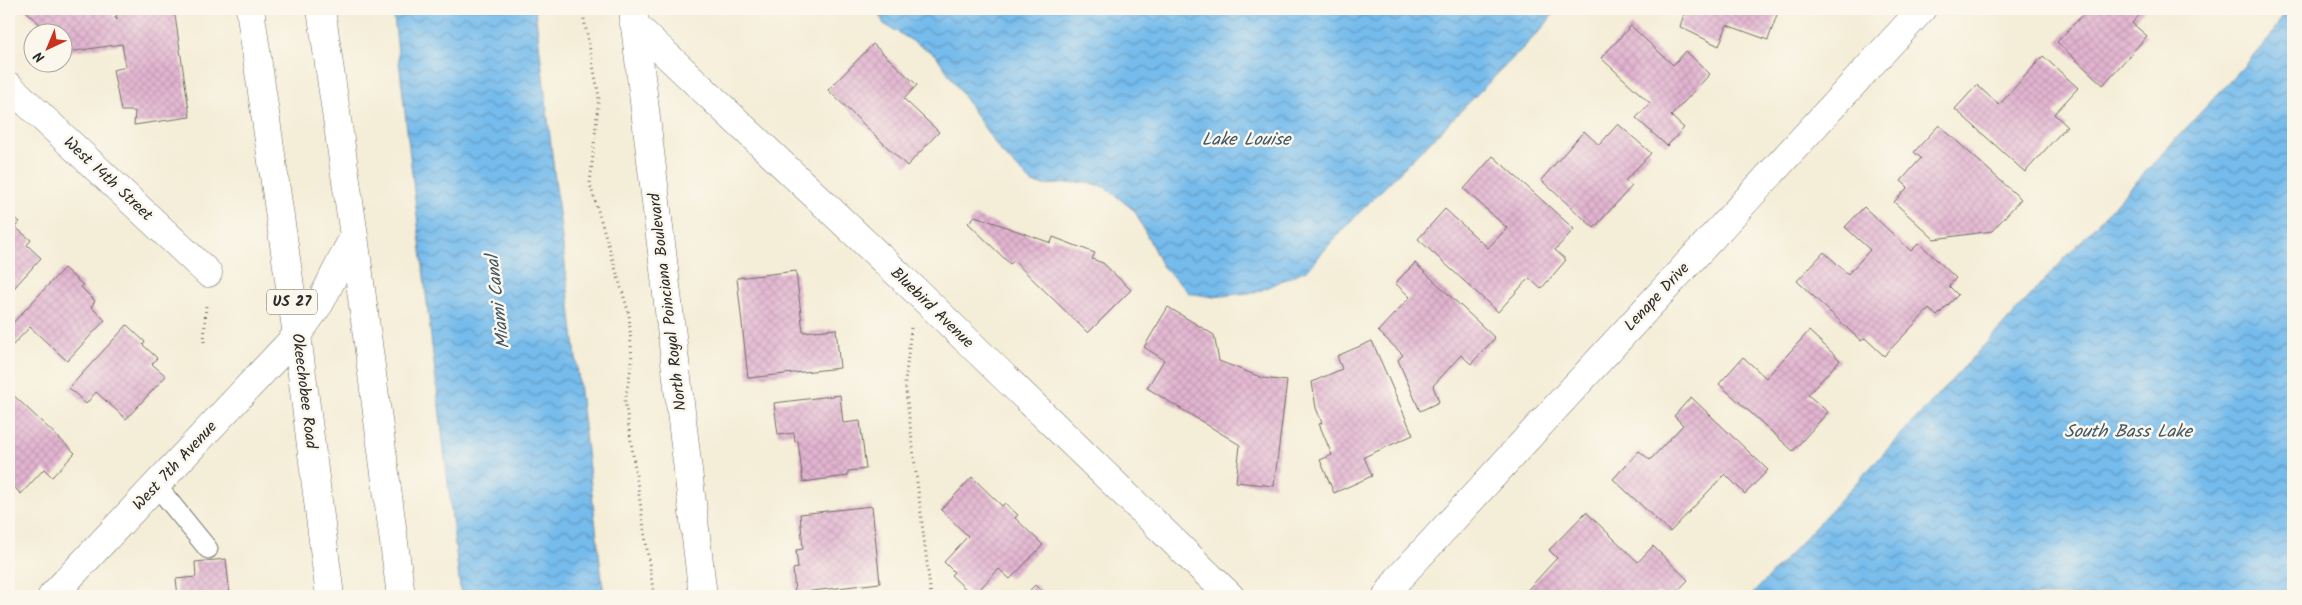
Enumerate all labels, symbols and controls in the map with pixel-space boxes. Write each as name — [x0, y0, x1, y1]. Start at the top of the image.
north arrow — [22, 22, 72, 72]
text: N — [29, 46, 50, 68]
water label: Lake Louise — [1202, 126, 1292, 155]
street label: West 14th Street — [58, 131, 159, 228]
street label: North Royal Poinciana Boulevard — [642, 191, 694, 412]
water label: Miami Canal — [478, 250, 519, 351]
street label: Lenape Drive — [1618, 257, 1696, 337]
street label: Bluebird Avenue — [884, 261, 980, 355]
road number: US 27 — [267, 290, 317, 314]
street label: Okeechobee Road — [285, 332, 324, 451]
street label: West 7th Avenue — [127, 415, 223, 517]
water label: South Bass Lake — [2064, 418, 2194, 447]

